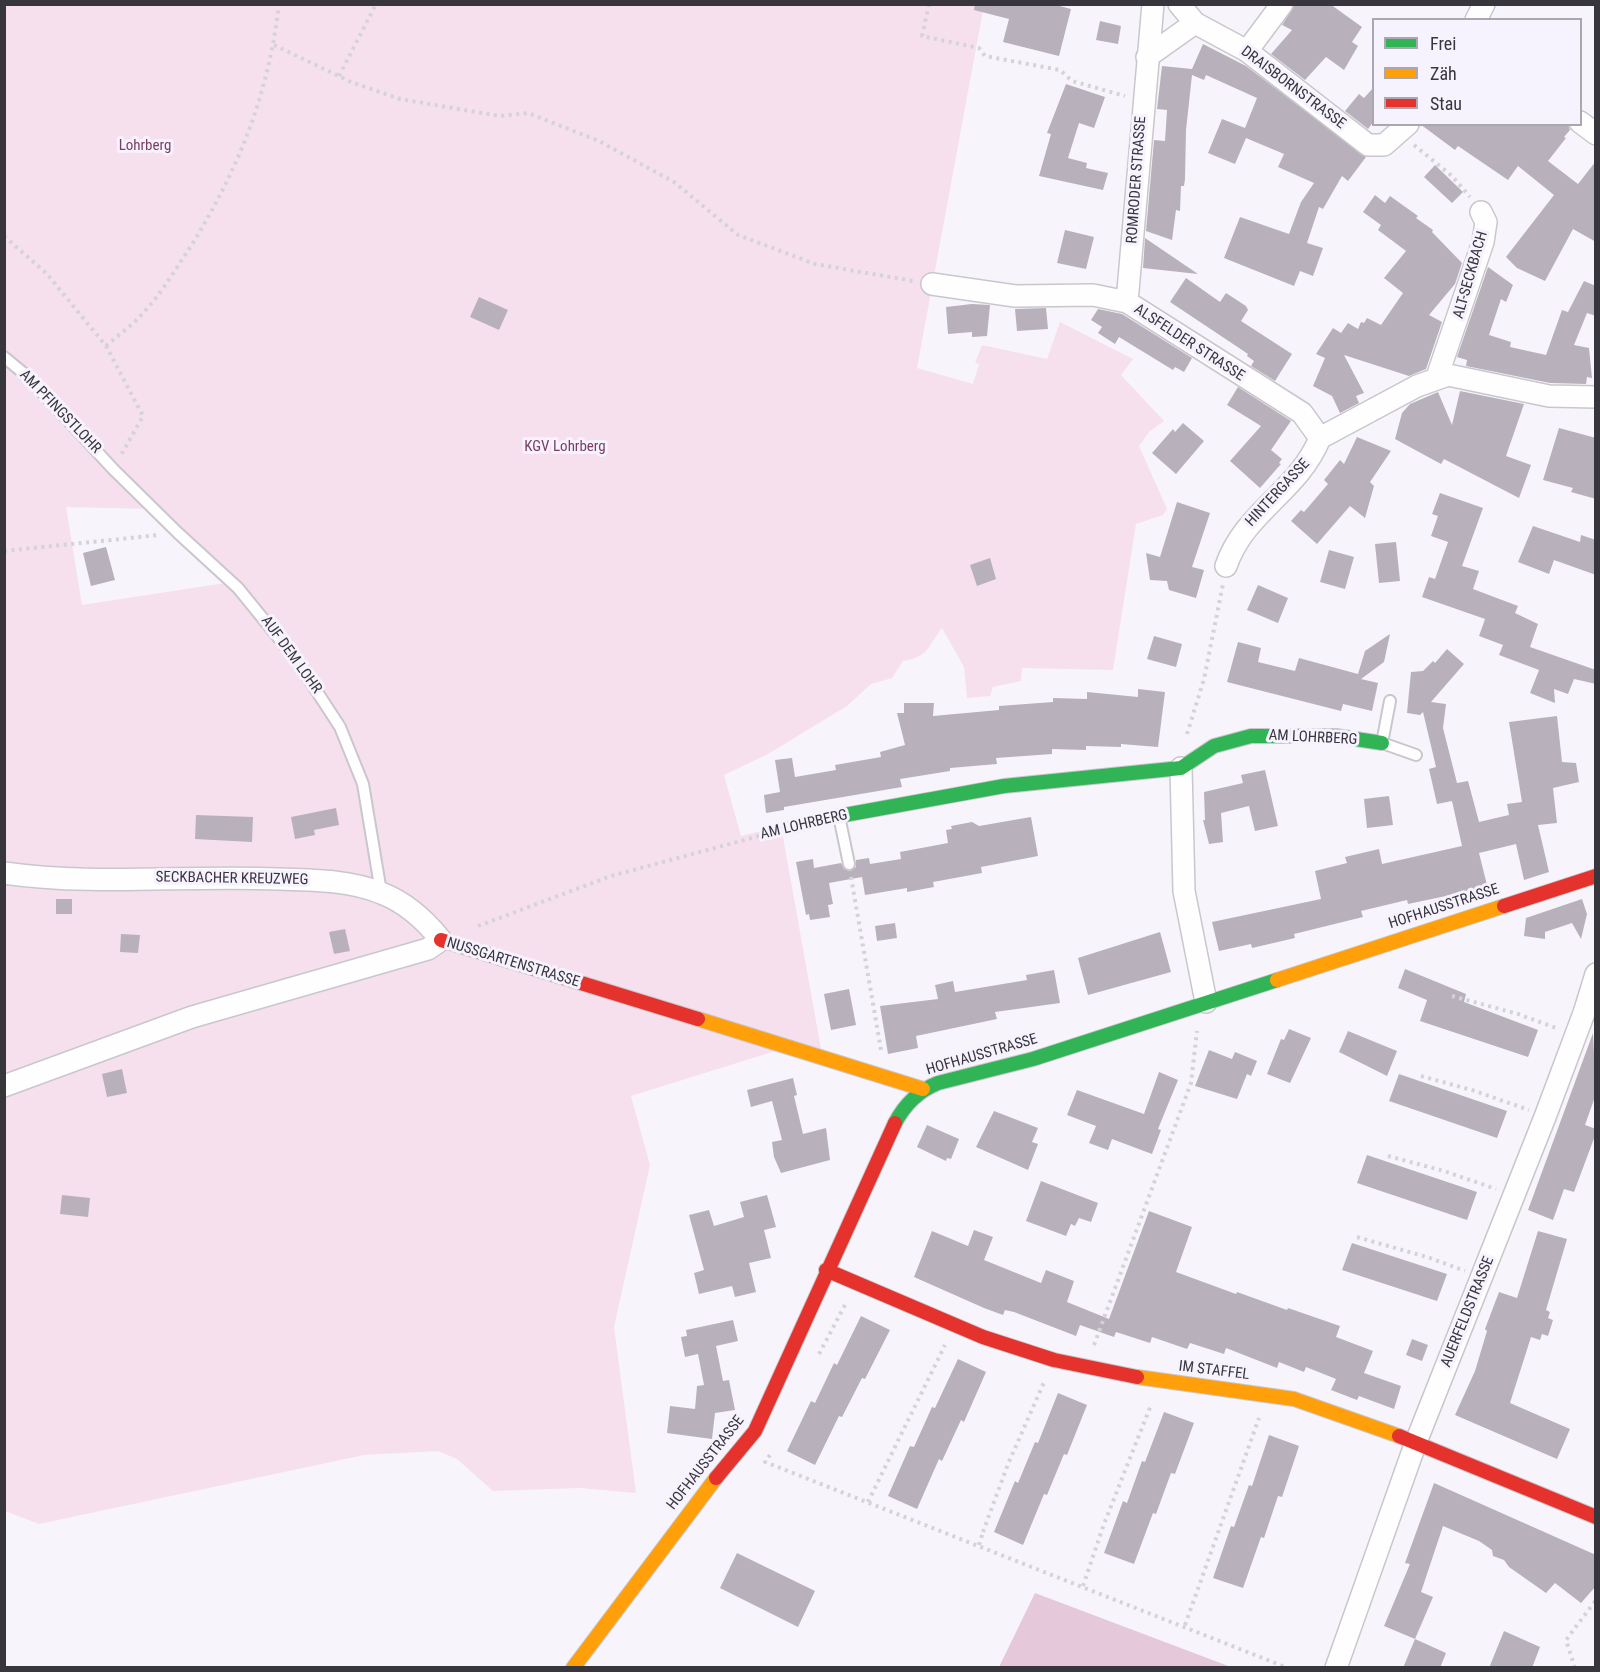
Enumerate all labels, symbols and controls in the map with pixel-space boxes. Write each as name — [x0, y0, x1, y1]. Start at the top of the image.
legend — [1372, 18, 1582, 126]
text: Frei — [1430, 33, 1456, 54]
street label: DRAISBORNSTRASSE — [1237, 43, 1349, 133]
text: Zäh — [1430, 63, 1457, 84]
text: Stau — [1430, 93, 1462, 114]
street label: ROMRODER STRASSE — [1124, 116, 1150, 244]
park label: Lohrberg — [119, 137, 171, 155]
street label: ALT-SECKBACH — [1450, 229, 1492, 321]
street label: ALSFELDER STRASSE — [1130, 301, 1248, 385]
street label: AM PFINGSTLOHR — [16, 366, 104, 458]
park label: KGV Lohrberg — [524, 438, 606, 456]
street label: HINTERGASSE — [1242, 455, 1314, 531]
street label: AUF DEM LOHR — [257, 613, 325, 697]
street label: AM LOHRBERG — [1268, 727, 1358, 749]
street label: AM LOHRBERG — [759, 806, 849, 844]
street label: SECKBACHER KREUZWEG — [155, 869, 309, 889]
street label: HOFHAUSSTRASSE — [1387, 881, 1501, 933]
street label: NUSSGARTENSTRASSE — [444, 934, 582, 992]
street label: HOFHAUSSTRASSE — [924, 1031, 1040, 1079]
street label: AUERFELDSTRASSE — [1438, 1254, 1498, 1370]
street label: IM STAFFEL — [1178, 1358, 1250, 1384]
street label: HOFHAUSSTRASSE — [664, 1412, 748, 1514]

